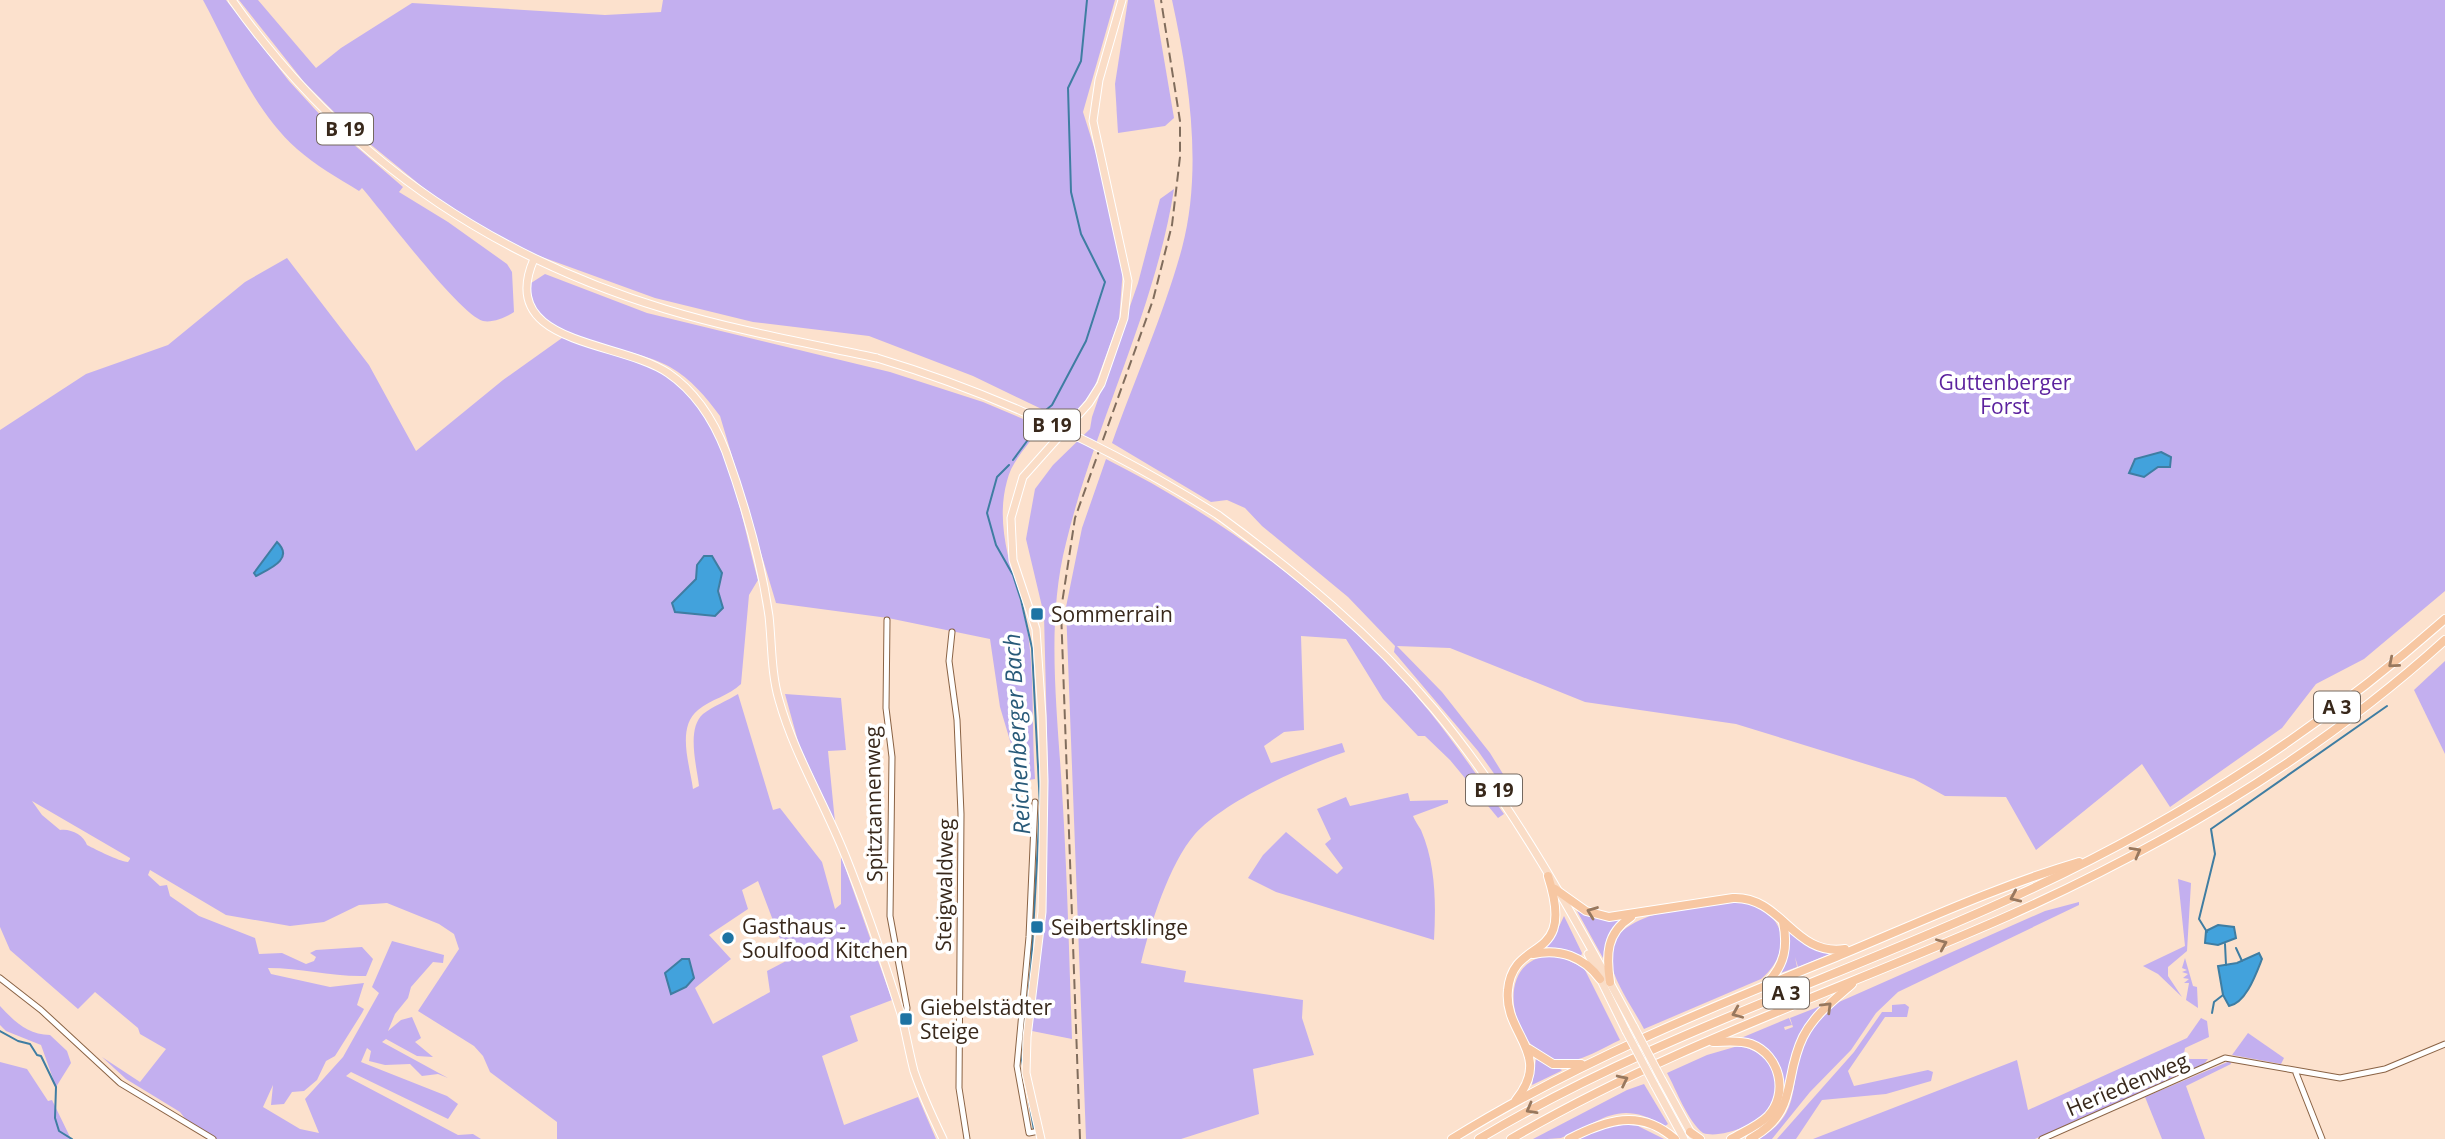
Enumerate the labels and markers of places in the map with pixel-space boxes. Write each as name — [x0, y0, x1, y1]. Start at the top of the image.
place label: Sommerrain — [1051, 600, 1173, 628]
marker: Sommerrain — [1029, 606, 1045, 622]
place label: Gasthaus - Soulfood Kitchen — [742, 912, 908, 964]
place label: Seibertsklinge — [1051, 913, 1188, 941]
marker: Seibertsklinge — [1029, 919, 1045, 935]
marker: Gasthaus - Soulfood Kitchen — [720, 930, 736, 946]
place label: Giebelstädter Steige — [920, 993, 1053, 1045]
marker: Giebelstädter Steige — [898, 1011, 914, 1027]

